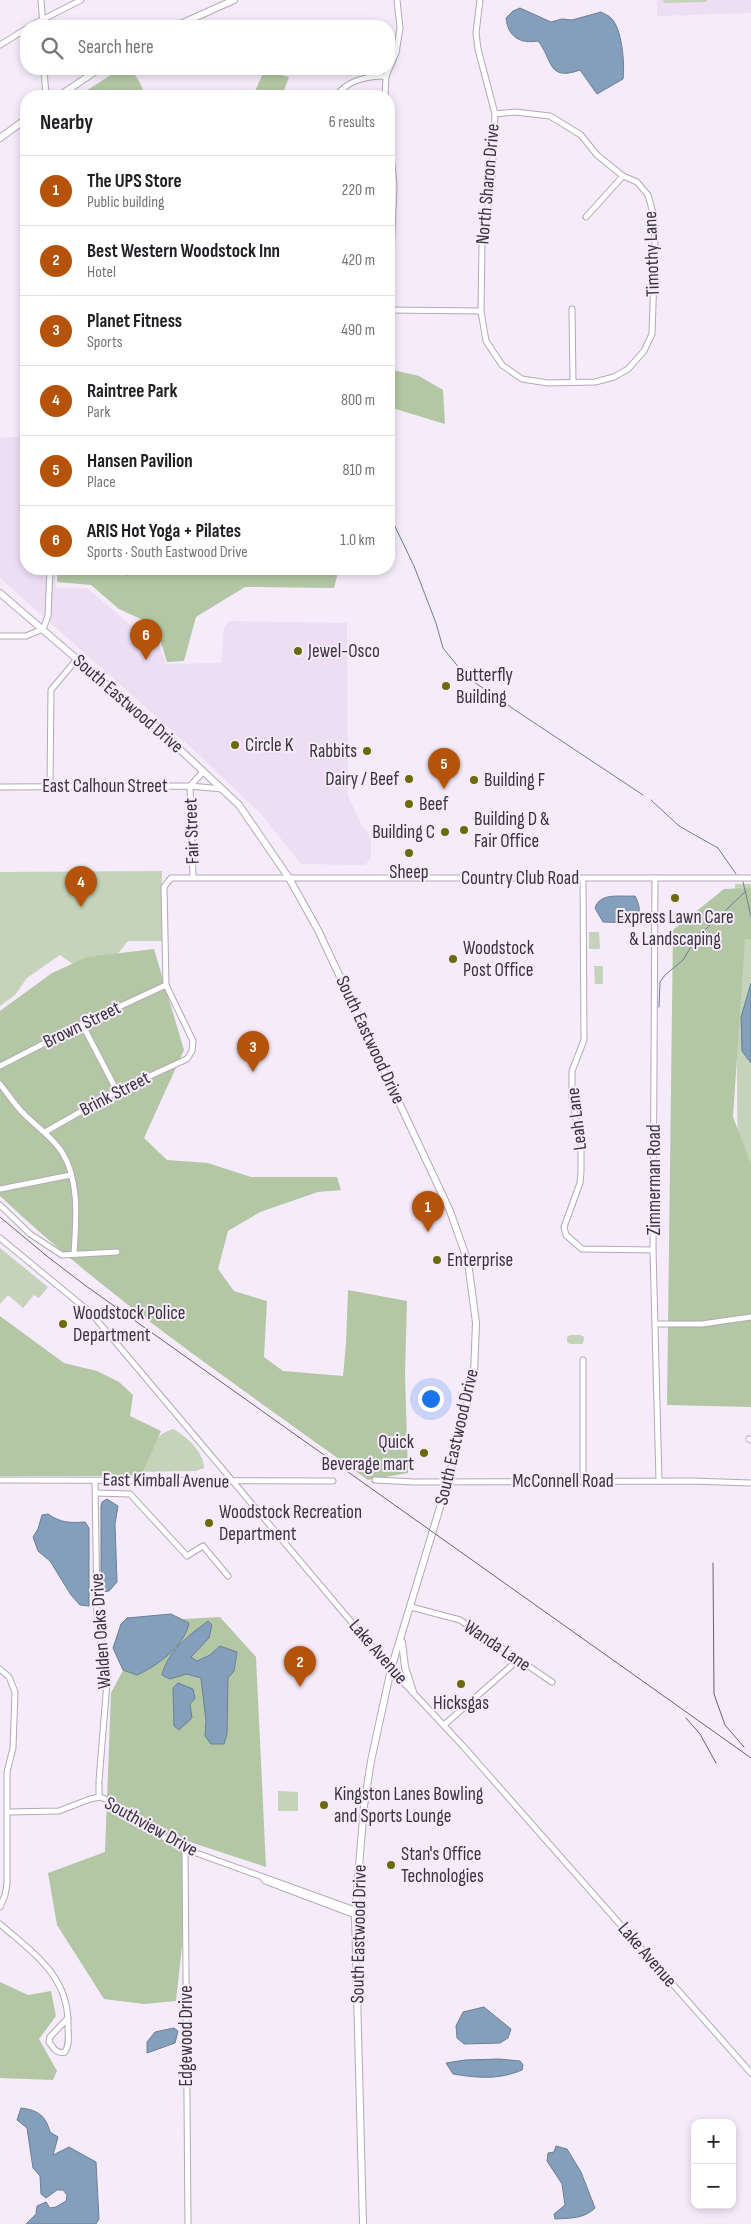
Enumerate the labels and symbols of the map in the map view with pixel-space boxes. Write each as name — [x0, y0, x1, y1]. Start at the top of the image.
street label: North Sharon Drive — [471, 123, 505, 245]
street label: Timothy Lane — [639, 211, 665, 297]
pin: 6 — [130, 619, 162, 660]
place label: Jewel-Osco — [307, 640, 380, 663]
marker: Jewel-Osco — [292, 645, 304, 657]
street label: South Eastwood Drive — [68, 650, 188, 758]
place label: Butterfly Building — [456, 664, 513, 709]
marker: Butterfly Building — [440, 680, 452, 692]
place label: Circle K — [245, 734, 294, 757]
marker: Circle K — [229, 739, 241, 751]
place label: Rabbits — [309, 740, 357, 763]
marker: Rabbits — [361, 745, 373, 757]
pin: 5 — [428, 748, 460, 789]
place label: Dairy / Beef — [325, 768, 400, 791]
place label: Building F — [484, 769, 545, 792]
marker: Dairy / Beef — [403, 773, 415, 785]
marker: Building F — [468, 774, 480, 786]
street label: East Calhoun Street — [42, 775, 168, 798]
place label: Beef — [419, 793, 449, 816]
street label: Fair Street — [179, 797, 205, 865]
marker: Beef — [403, 798, 415, 810]
place label: Building D & Fair Office — [474, 808, 550, 853]
place label: Building C — [372, 821, 435, 844]
marker: Building D & Fair Office — [458, 824, 470, 836]
marker: Building C — [439, 826, 451, 838]
marker: Sheep — [403, 847, 415, 859]
place label: Sheep — [389, 861, 429, 884]
pin: 4 — [65, 866, 97, 907]
street label: Country Club Road — [461, 867, 579, 890]
marker: Express Lawn Care & Landscaping — [669, 892, 681, 904]
place label: Express Lawn Care & Landscaping — [616, 906, 734, 951]
place label: Woodstock Post Office — [463, 937, 535, 982]
marker: Woodstock Post Office — [447, 953, 459, 965]
street label: South Eastwood Drive — [330, 972, 410, 1108]
street label: Brown Street — [40, 996, 125, 1054]
pin: 3 — [237, 1031, 269, 1072]
street label: Brink Street — [76, 1066, 154, 1121]
street label: Leah Lane — [562, 1086, 592, 1152]
street label: Zimmerman Road — [643, 1124, 666, 1236]
pin: 1 — [412, 1191, 444, 1232]
place label: Enterprise — [447, 1249, 513, 1272]
marker: Enterprise — [431, 1254, 443, 1266]
place label: Woodstock Police Department — [73, 1302, 186, 1347]
marker: Woodstock Police Department — [57, 1318, 69, 1330]
street label: South Eastwood Drive — [430, 1367, 484, 1507]
your location — [418, 1386, 444, 1412]
place label: Quick Beverage mart — [322, 1431, 415, 1476]
marker: Quick Beverage mart — [418, 1447, 430, 1459]
street label: East Kimball Avenue — [103, 1468, 229, 1494]
street label: McConnell Road — [512, 1470, 614, 1493]
place label: Woodstock Recreation Department — [219, 1501, 362, 1546]
marker: Woodstock Recreation Department — [203, 1517, 215, 1529]
street label: Walden Oaks Drive — [85, 1572, 117, 1690]
street label: Lake Avenue — [344, 1615, 412, 1689]
street label: Wanda Lane — [459, 1615, 535, 1677]
pin: 2 — [284, 1646, 316, 1687]
marker: Hicksgas — [455, 1678, 467, 1690]
place label: Hicksgas — [433, 1692, 489, 1715]
place label: Kingston Lanes Bowling and Sports Lounge — [334, 1783, 484, 1828]
street label: Southview Drive — [100, 1792, 202, 1862]
marker: Kingston Lanes Bowling and Sports Lounge — [318, 1799, 330, 1811]
place label: Stan's Office Technologies — [401, 1843, 484, 1888]
marker: Stan's Office Technologies — [385, 1859, 397, 1871]
street label: South Eastwood Drive — [346, 1864, 372, 2004]
street label: Lake Avenue — [613, 1918, 681, 1992]
street label: Edgewood Drive — [175, 1985, 198, 2087]

